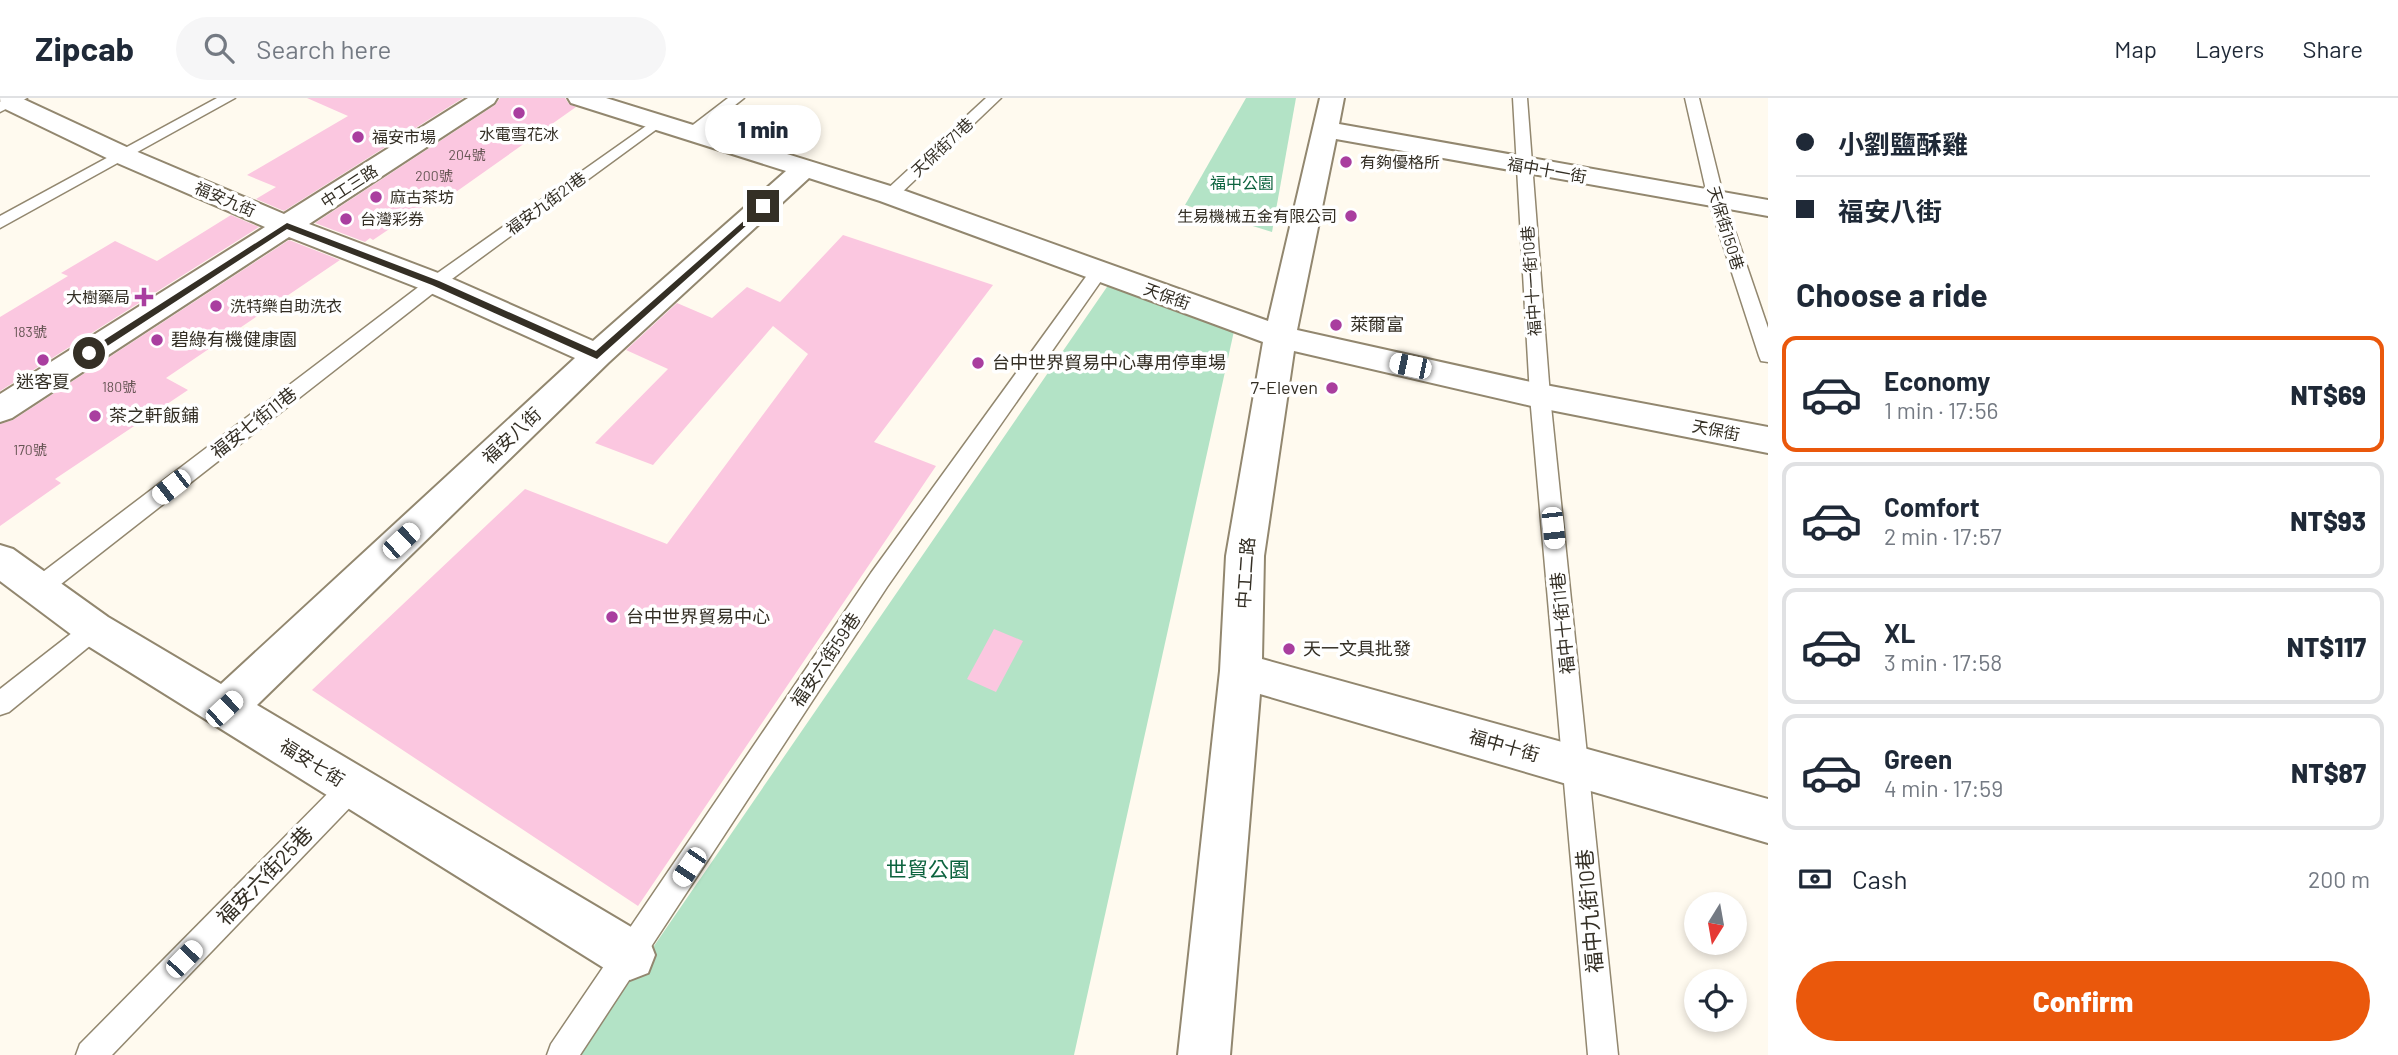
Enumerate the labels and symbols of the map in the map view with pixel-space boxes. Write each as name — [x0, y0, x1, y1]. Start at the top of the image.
marker: 水電雪花冰 — [511, 105, 527, 121]
callout: 1 min — [705, 105, 821, 154]
street label: 天保街71巷 — [907, 113, 976, 180]
place label: 水電雪花冰 — [479, 124, 559, 143]
place label: 福安市場 — [372, 127, 436, 146]
marker: 福安市場 — [350, 129, 366, 145]
house number: 204號 — [448, 146, 486, 163]
place label: 有夠優格所 — [1360, 152, 1440, 171]
street label: 福中十一街 — [1506, 153, 1588, 186]
marker: 有夠優格所 — [1338, 154, 1354, 170]
street label: 中工三路 — [317, 160, 381, 211]
house number: 200號 — [415, 167, 453, 184]
street label: 福安九街21巷 — [502, 167, 589, 238]
park label: 福中公園 — [1210, 173, 1274, 192]
street label: 福安九街 — [192, 177, 258, 220]
street label: 天保街150巷 — [1705, 184, 1748, 272]
place label: 麻古茶坊 — [390, 187, 454, 206]
marker: 麻古茶坊 — [368, 189, 384, 205]
route end — [747, 190, 779, 222]
place label: 生易機械五金有限公司 — [1177, 206, 1337, 225]
marker: 生易機械五金有限公司 — [1343, 208, 1359, 224]
place label: 台灣彩券 — [360, 209, 424, 228]
marker: 台灣彩券 — [338, 211, 354, 227]
street label: 福中十一街10巷 — [1517, 225, 1544, 337]
street label: 天保街 — [1141, 278, 1193, 313]
place label: 大樹藥局 — [66, 287, 130, 306]
marker: 大樹藥局 — [136, 289, 152, 305]
place label: 洗特樂自助洗衣 — [230, 296, 342, 315]
marker: 洗特樂自助洗衣 — [208, 298, 224, 314]
place label: 萊爾富 — [1350, 313, 1404, 335]
marker: 萊爾富 — [1328, 317, 1344, 333]
house number: 183號 — [13, 323, 47, 340]
place label: 碧綠有機健康園 — [171, 328, 297, 350]
marker: 碧綠有機健康園 — [149, 332, 165, 348]
route start — [73, 337, 105, 369]
place label: 台中世界貿易中心專用停車場 — [992, 351, 1226, 373]
car — [1388, 351, 1433, 381]
marker: 迷客夏 — [35, 352, 51, 368]
marker: 台中世界貿易中心專用停車場 — [970, 355, 986, 371]
place label: 迷客夏 — [16, 370, 70, 392]
place label: 7-Eleven — [1250, 376, 1318, 398]
house number: 180號 — [102, 378, 136, 395]
marker: 7-Eleven — [1324, 380, 1340, 396]
street label: 福安七街11巷 — [206, 382, 301, 462]
street label: 福安八街 — [477, 403, 545, 468]
place label: 茶之軒飯鋪 — [109, 404, 199, 426]
marker: 茶之軒飯鋪 — [87, 408, 103, 424]
street label: 天保街 — [1691, 416, 1741, 443]
house number: 170號 — [13, 441, 47, 458]
car — [148, 466, 195, 508]
car — [1541, 506, 1566, 550]
car — [379, 519, 424, 563]
street label: 中工二路 — [1232, 536, 1258, 610]
street label: 福中十街11巷 — [1546, 571, 1578, 675]
place label: 台中世界貿易中心 — [626, 605, 770, 627]
street label: 福安六街59巷 — [786, 608, 865, 711]
marker: 台中世界貿易中心 — [604, 609, 620, 625]
place label: 天一文具批發 — [1303, 637, 1411, 659]
marker: 天一文具批發 — [1281, 641, 1297, 657]
car — [202, 687, 247, 731]
street label: 福中十街 — [1467, 725, 1542, 766]
street label: 福安七街 — [276, 734, 349, 791]
street label: 福安六街25巷 — [211, 821, 317, 929]
car — [669, 844, 710, 890]
street label: 福中九街10巷 — [1571, 848, 1606, 974]
park label: 世貿公園 — [886, 856, 970, 881]
north arrow — [1684, 892, 1746, 956]
car — [162, 937, 207, 981]

